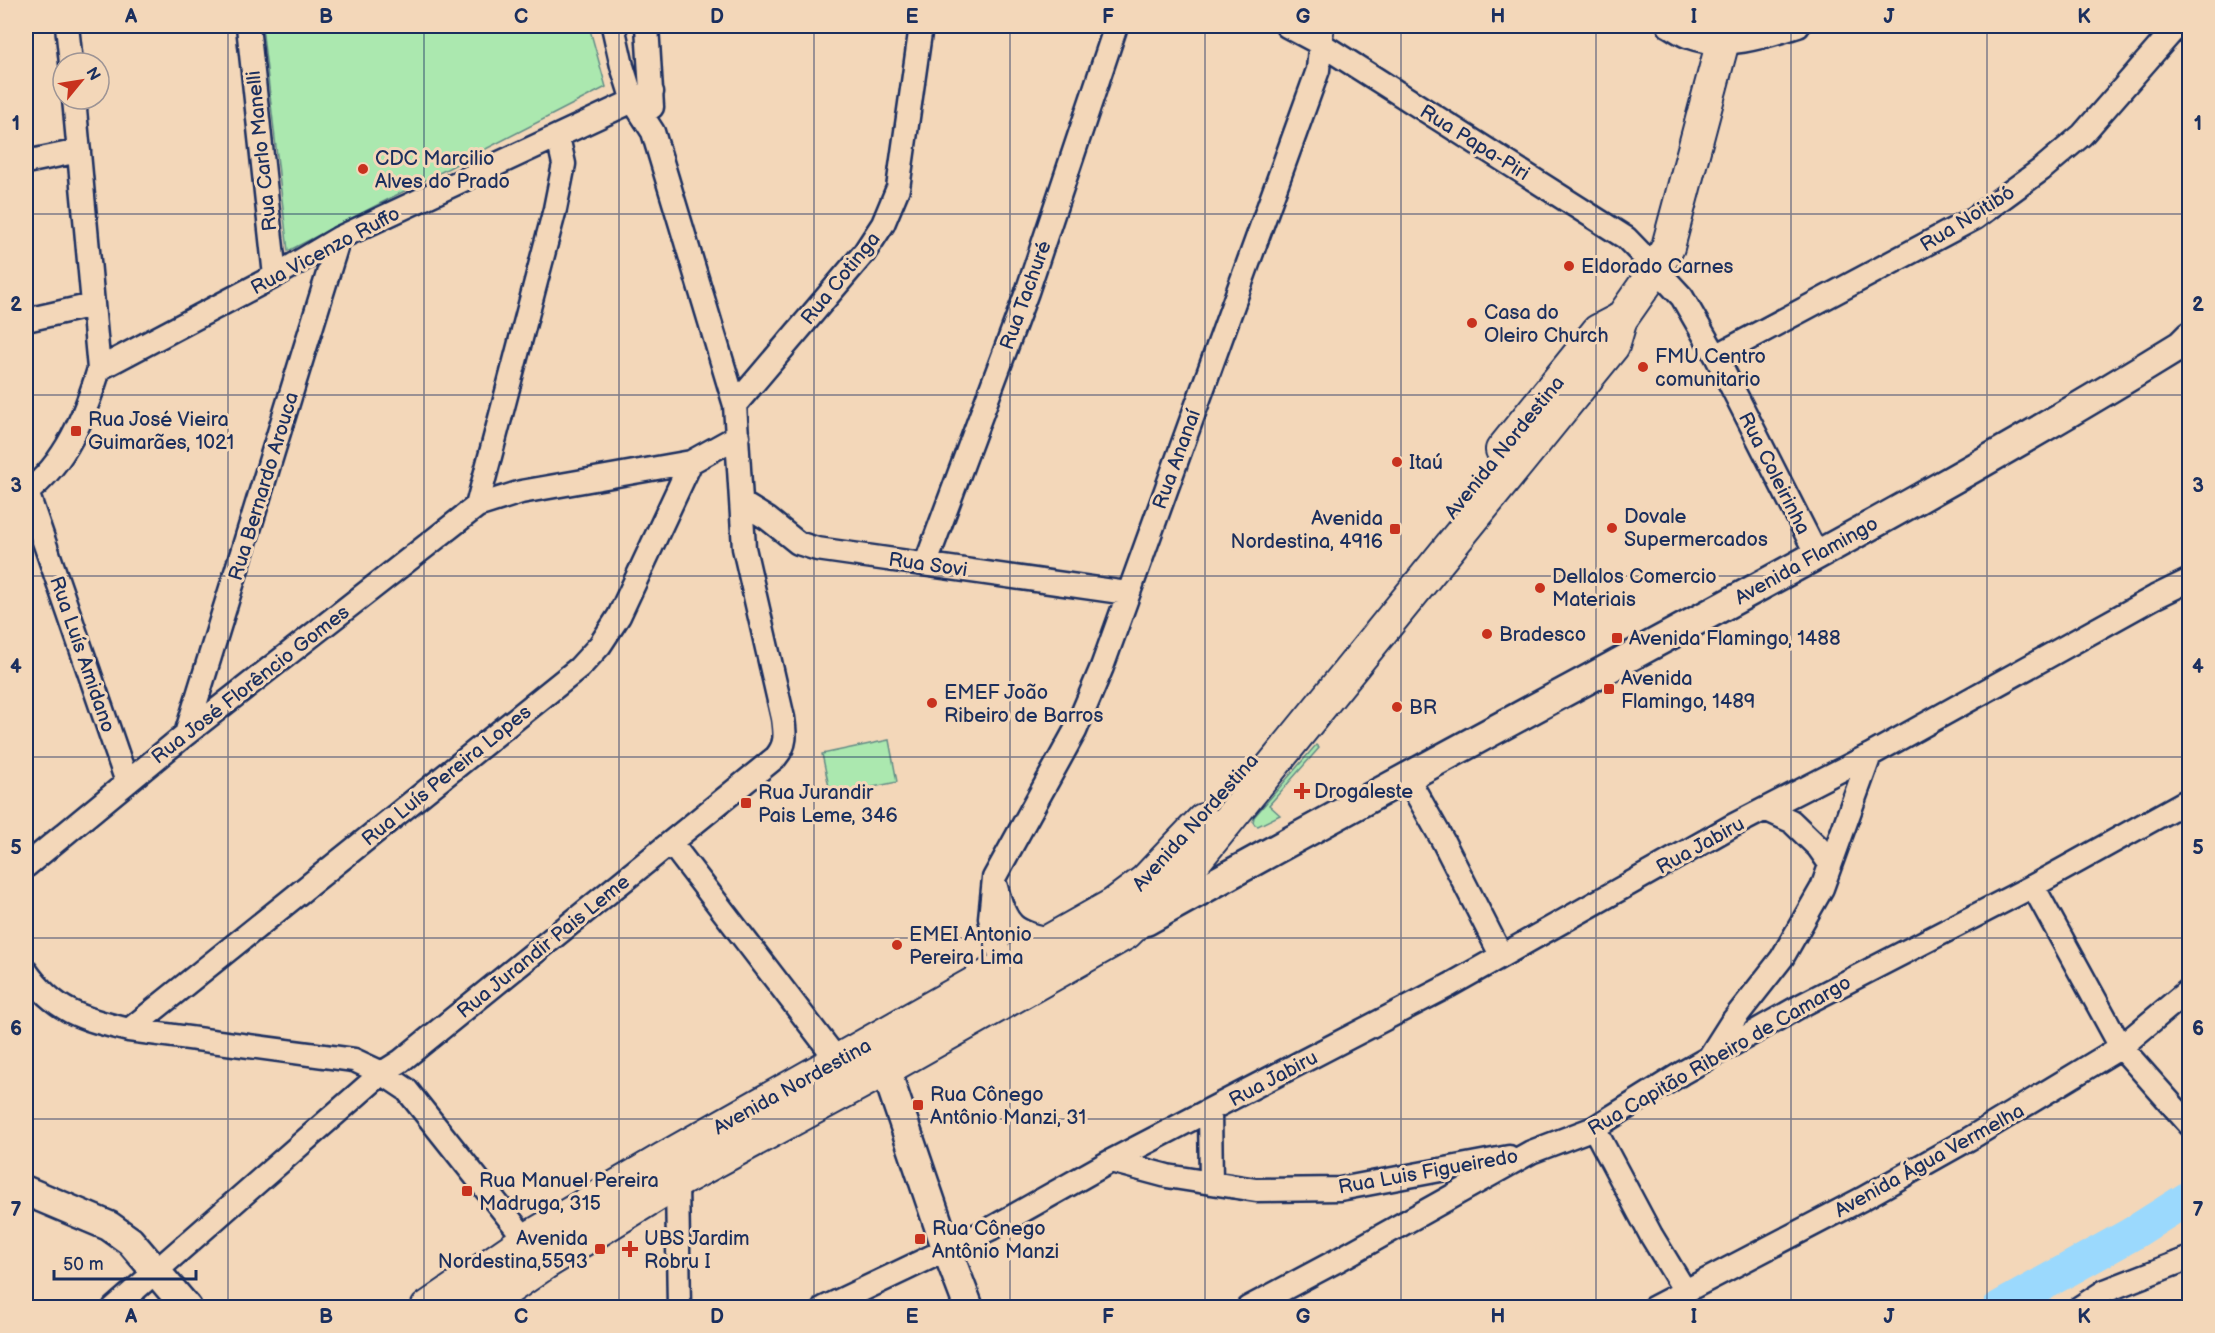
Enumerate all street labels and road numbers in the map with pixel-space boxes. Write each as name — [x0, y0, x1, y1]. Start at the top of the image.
street label: Rua Carlo Manelli — [242, 69, 282, 232]
street label: Rua Papa-Piri — [1415, 100, 1534, 186]
street label: Rua Noitibó — [1916, 180, 2019, 257]
street label: Rua Vicenzo Ruffo — [247, 202, 404, 300]
street label: Rua Cotinga — [796, 227, 885, 330]
street label: Rua Tachuré — [995, 238, 1057, 353]
street label: Avenida Nordestina — [1440, 371, 1570, 524]
street label: Rua Bernardo Arouca — [224, 389, 304, 583]
street label: Rua Ananaí — [1148, 406, 1206, 512]
street label: Rua Coleirinha — [1733, 408, 1815, 539]
street label: Avenida Flamingo — [1731, 512, 1882, 610]
street label: Rua Sovi — [887, 548, 969, 582]
street label: Rua Luís Amidano — [44, 573, 120, 736]
street label: Rua José Florêncio Gomes — [147, 600, 354, 769]
street label: Rua Luís Pereira Lopes — [357, 700, 536, 851]
street label: Avenida Nordestina — [1128, 749, 1264, 896]
street label: Rua Jabiru — [1652, 812, 1749, 880]
street label: Rua Jurandir Pais Leme — [453, 870, 635, 1024]
street label: Rua Capitão Ribeiro de Camargo — [1584, 971, 1855, 1141]
street label: Avenida Nordestina — [709, 1033, 876, 1140]
street label: Rua Jabiru — [1225, 1046, 1322, 1112]
street label: Avenida Água Vermelha — [1830, 1098, 2028, 1223]
street label: Rua Luis Figueiredo — [1336, 1144, 1520, 1200]

